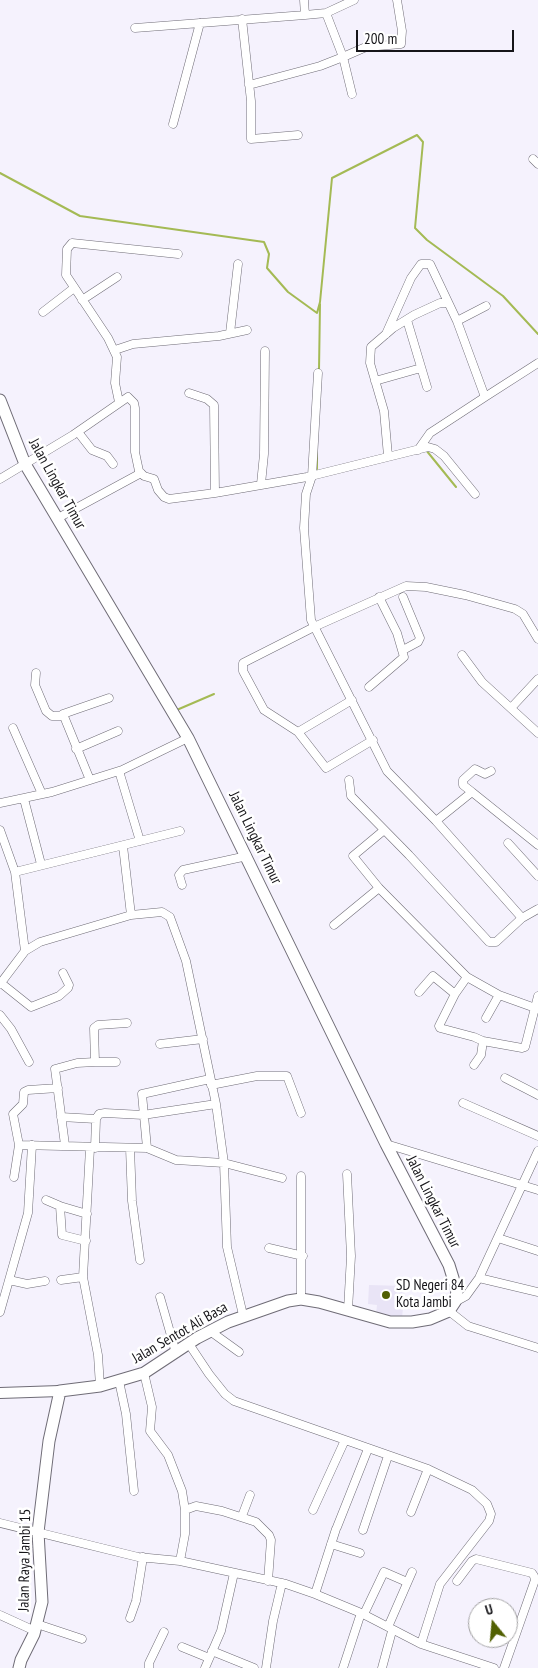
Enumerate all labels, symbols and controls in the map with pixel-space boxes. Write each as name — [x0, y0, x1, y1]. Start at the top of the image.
scale bar — [358, 20, 516, 52]
text: 200 m — [364, 29, 397, 48]
street label: Jalan Lingkar Timur — [25, 436, 89, 532]
street label: Jalan Lingkar Timur — [225, 789, 285, 887]
street label: Jalan Lingkar Timur — [402, 1153, 464, 1251]
place label: SD Negeri 84 Kota Jambi — [396, 1277, 464, 1312]
marker: SD Negeri 84 Kota Jambi — [380, 1289, 392, 1301]
street label: Jalan Sentot Ali Basa — [129, 1298, 231, 1368]
street label: Jalan Raya Jambi 15 — [15, 1508, 35, 1612]
north arrow — [468, 1598, 518, 1648]
text: U — [483, 1600, 495, 1619]

